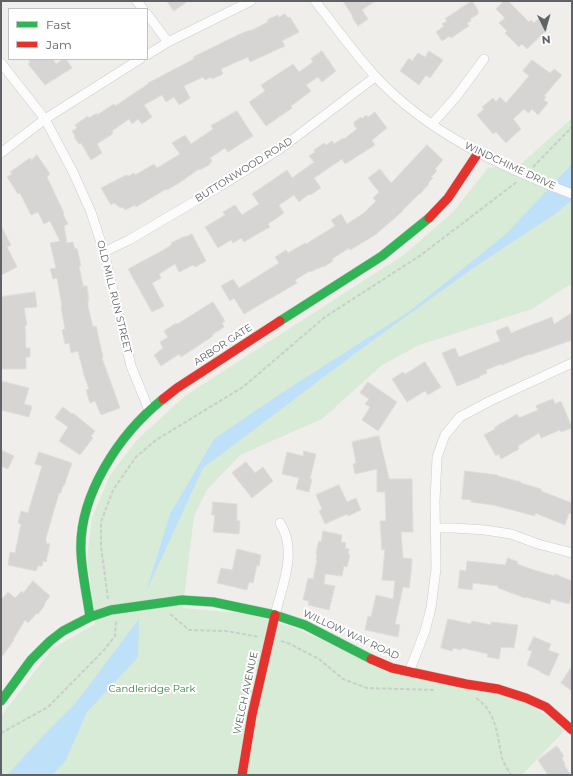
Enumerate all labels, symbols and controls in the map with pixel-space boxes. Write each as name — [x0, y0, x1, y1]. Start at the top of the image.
legend — [8, 8, 148, 60]
north arrow — [525, 8, 565, 48]
text: Fast — [46, 17, 71, 32]
text: N — [541, 33, 551, 47]
text: Jam — [46, 37, 72, 52]
street label: BUTTONWOOD ROAD — [193, 135, 295, 205]
street label: WINDCHIME DRIVE — [462, 140, 558, 192]
street label: OLD MILL RUN STREET — [94, 239, 134, 355]
street label: ARBOR GATE — [192, 322, 254, 368]
street label: WILLOW WAY ROAD — [301, 607, 401, 663]
street label: WELCH AVENUE — [231, 651, 261, 735]
park label: Candleridge Park — [109, 683, 195, 695]

